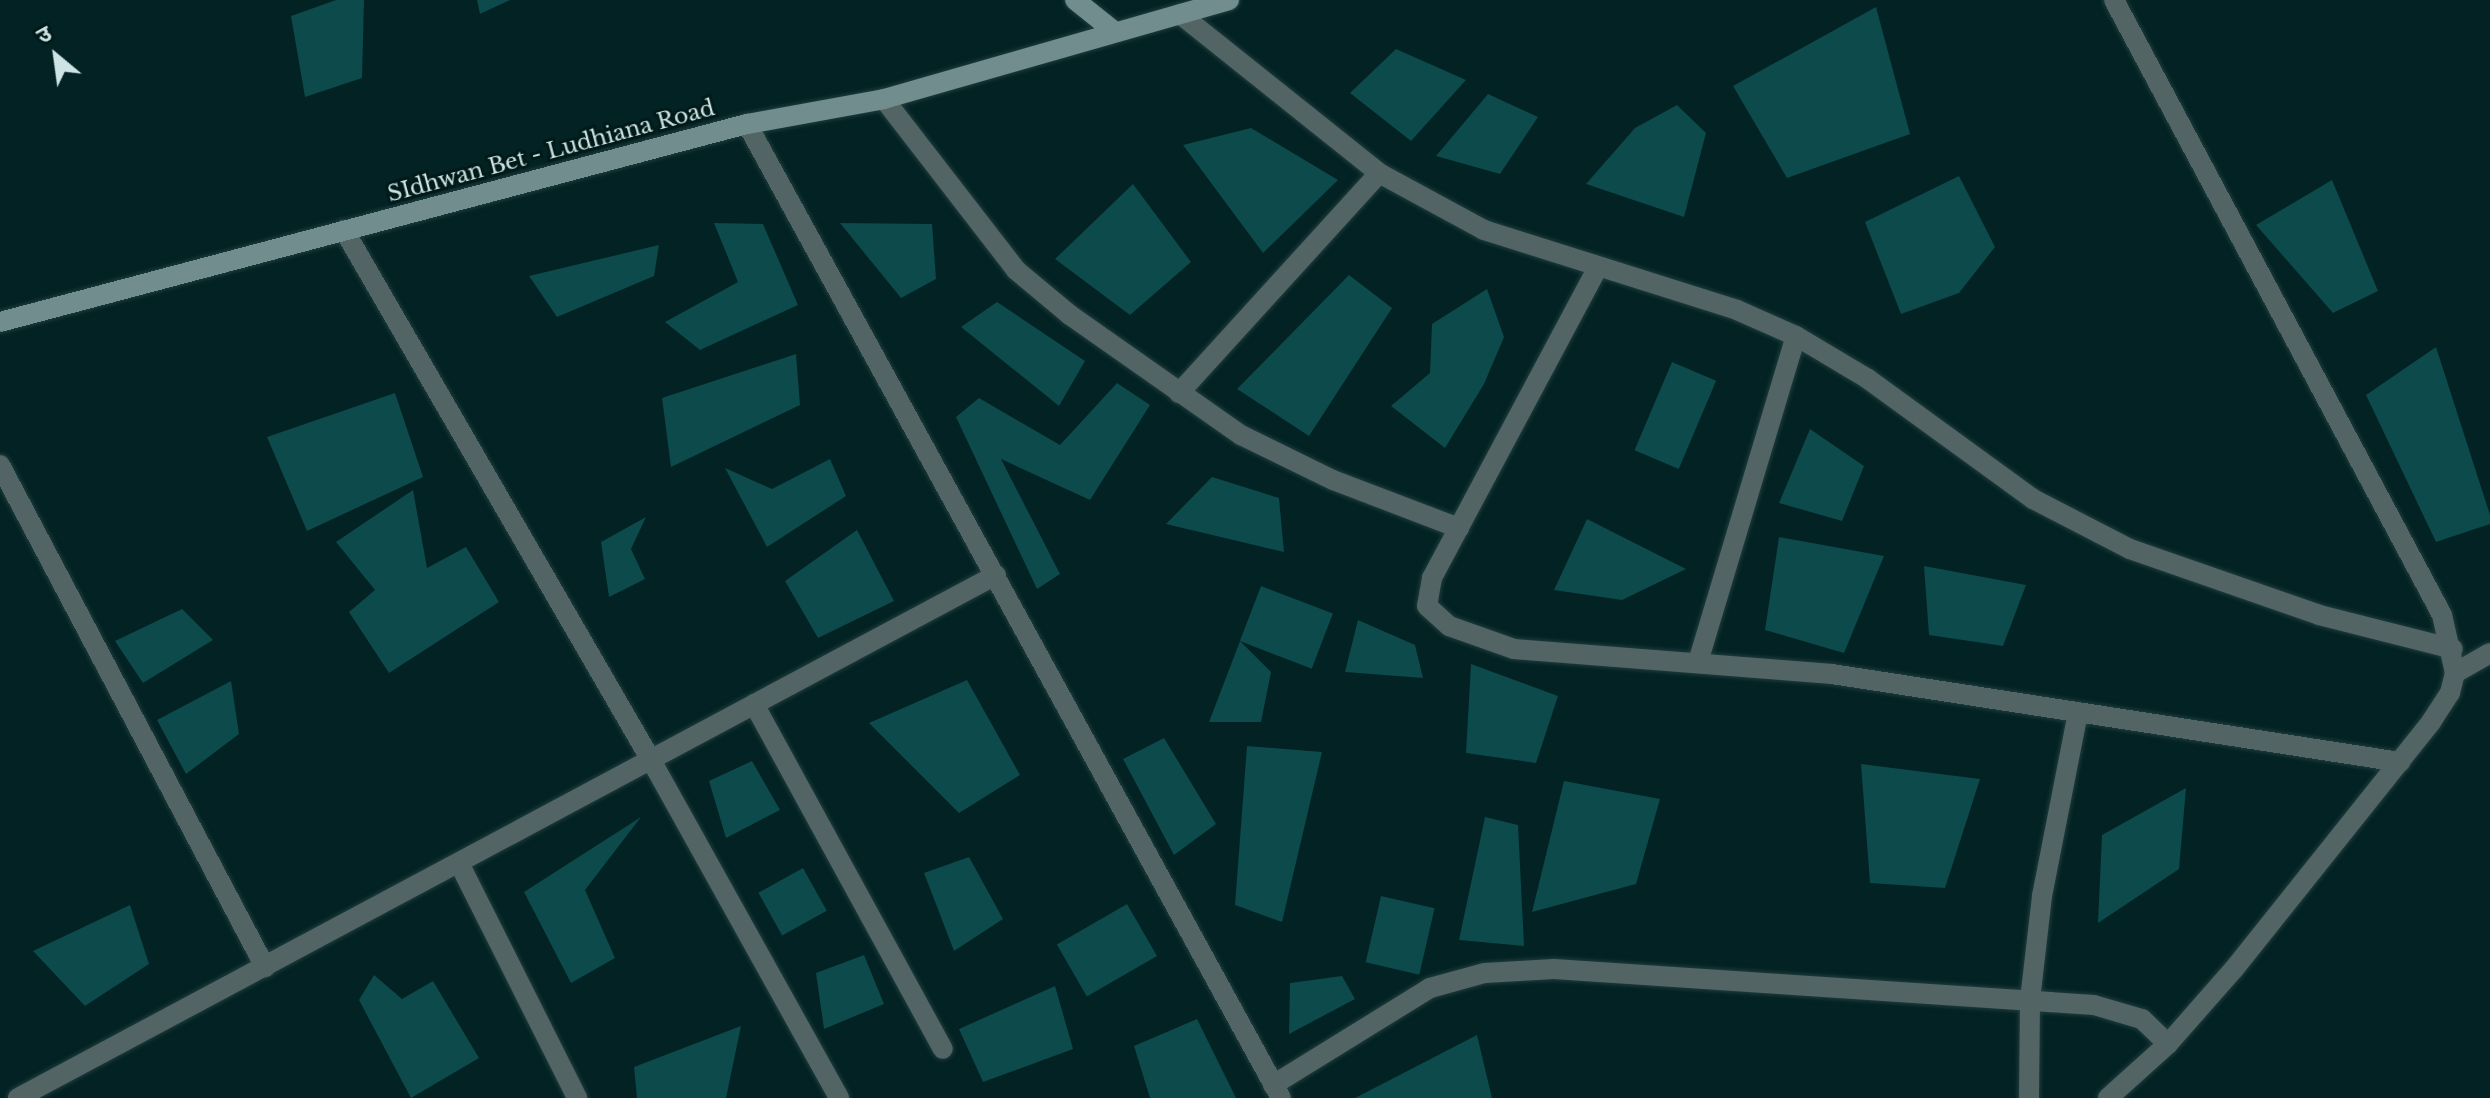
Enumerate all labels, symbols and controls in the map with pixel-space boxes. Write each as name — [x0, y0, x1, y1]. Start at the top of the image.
north arrow — [16, 16, 96, 96]
text: उ — [32, 20, 56, 50]
street label: SIdhwan Bet - Ludhiana Road — [384, 95, 718, 207]

